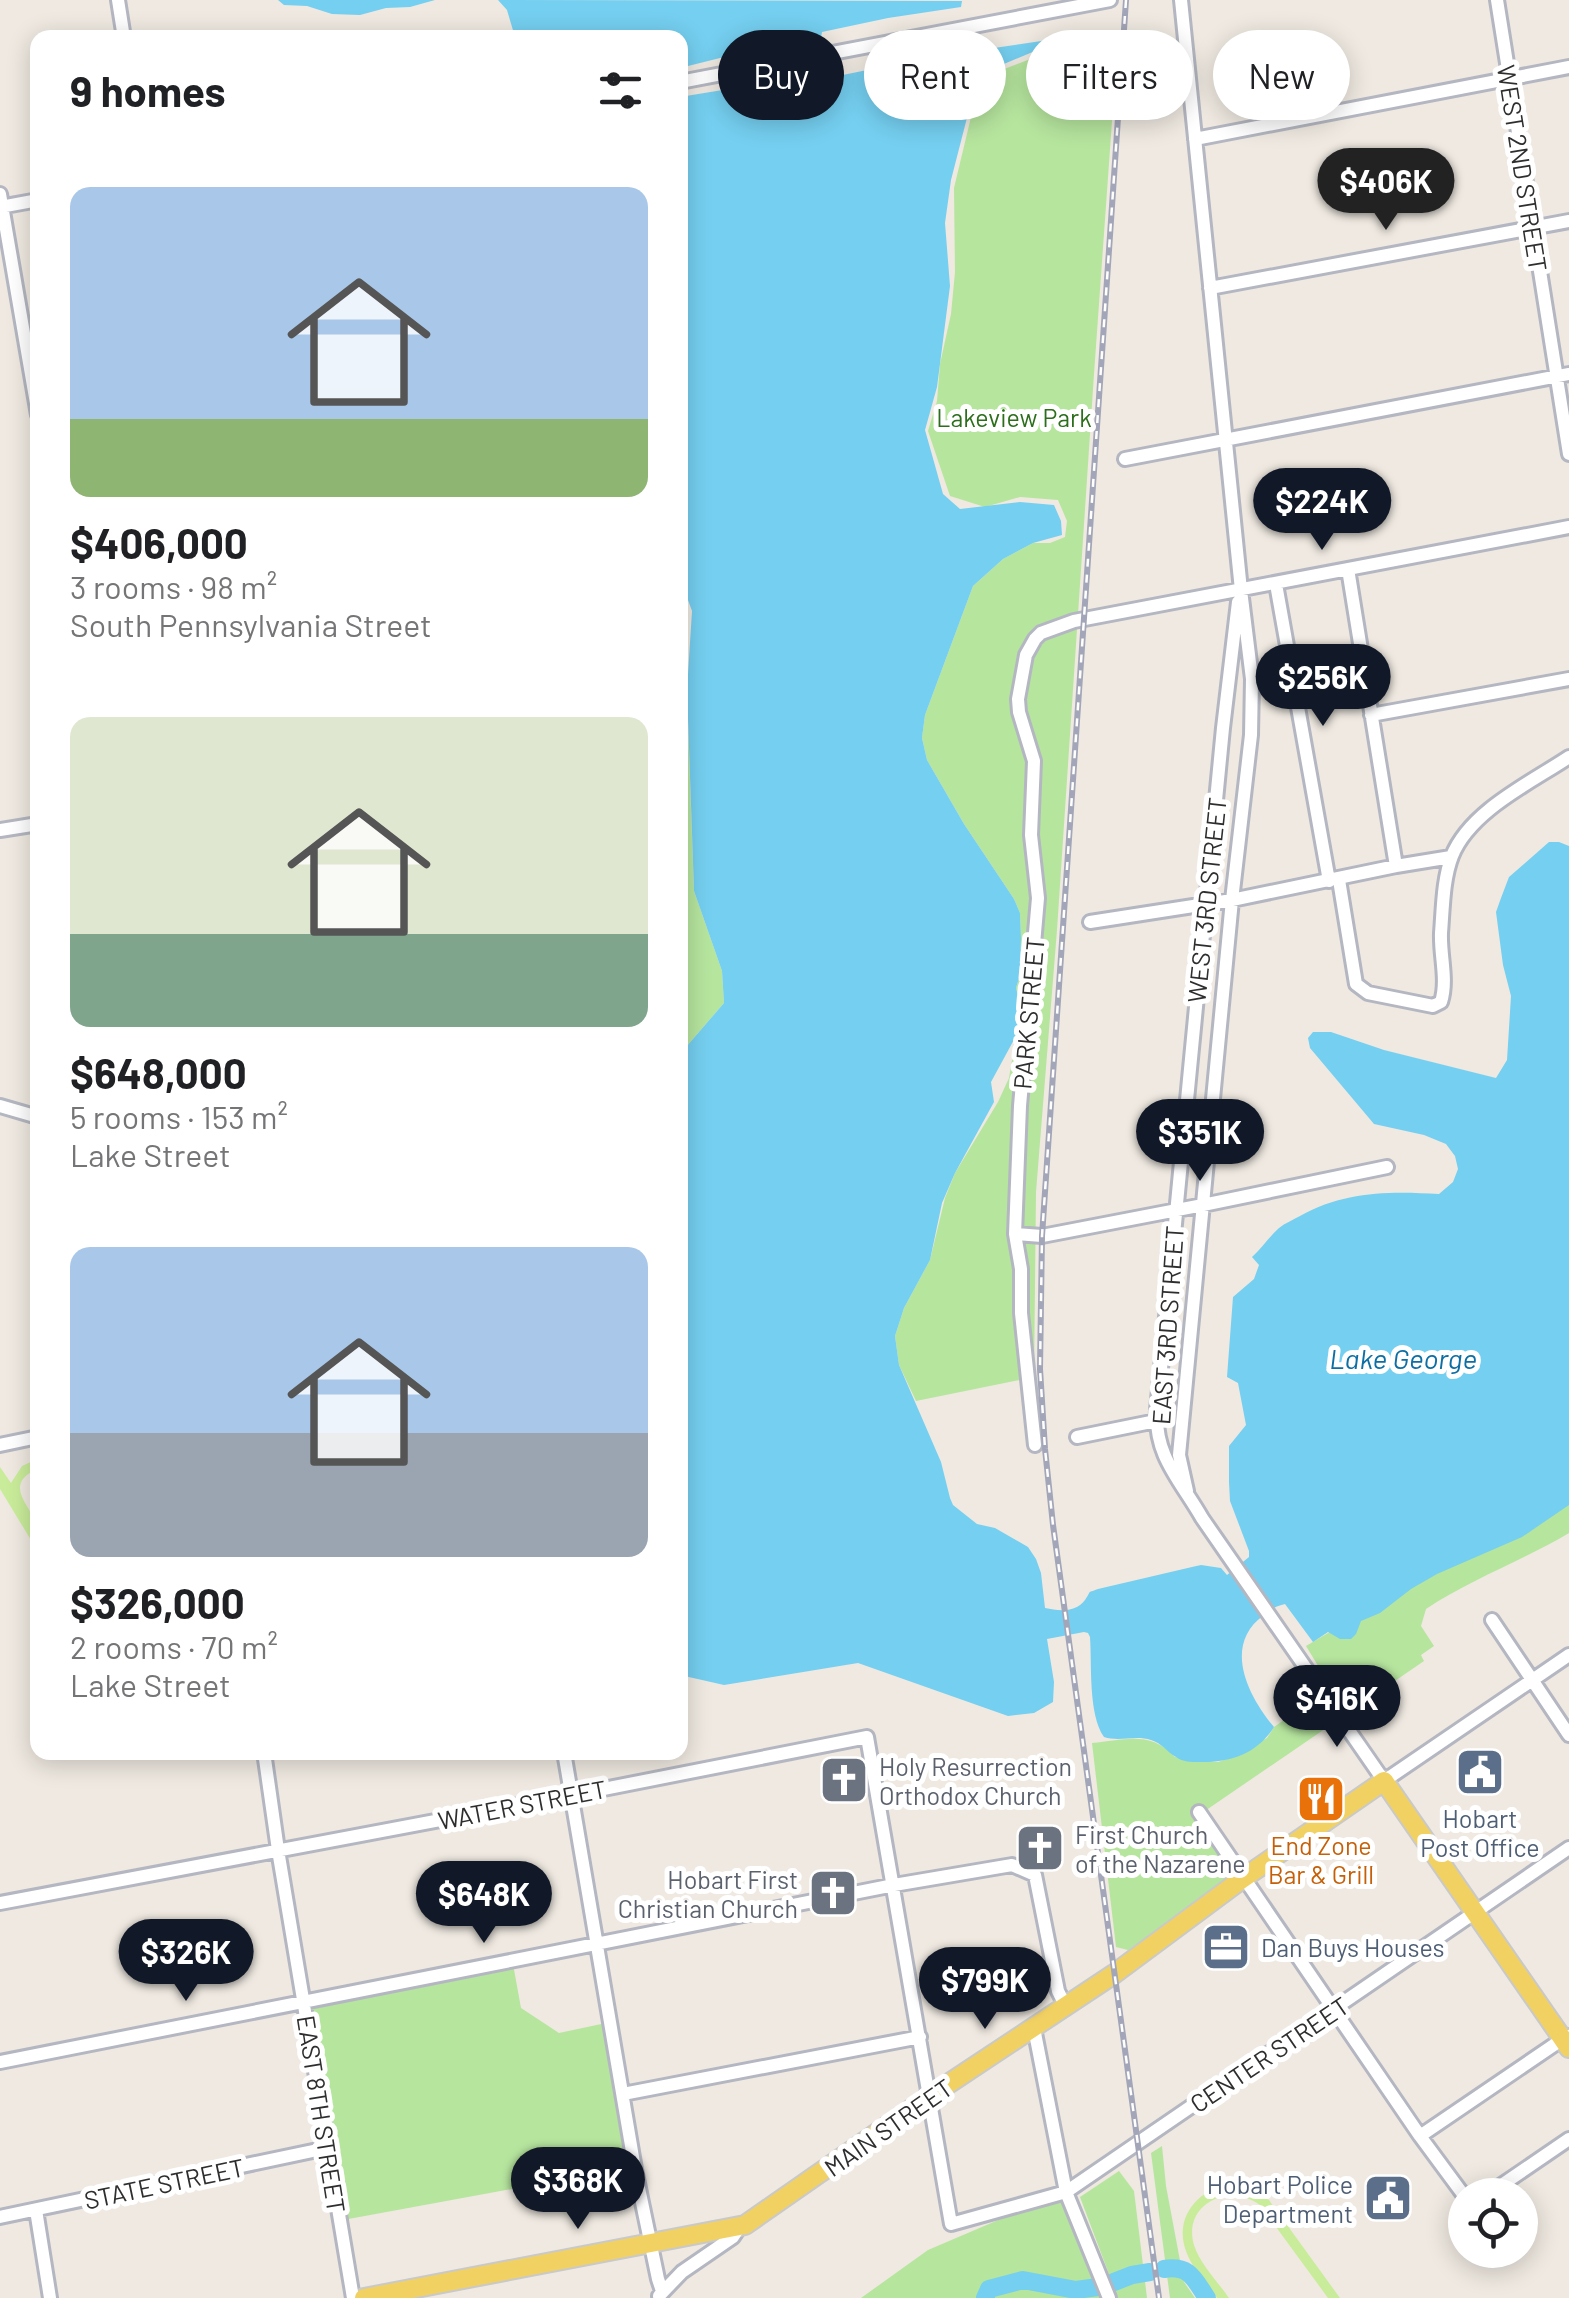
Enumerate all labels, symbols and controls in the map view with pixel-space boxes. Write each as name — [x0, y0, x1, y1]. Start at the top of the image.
chip: Buy — [718, 30, 844, 120]
chip: Rent — [864, 30, 1006, 120]
chip: Filters — [1026, 30, 1193, 120]
chip: New — [1213, 30, 1350, 120]
icon: filters — [593, 63, 648, 118]
street label: WEST 2ND STREET — [1492, 63, 1554, 273]
text: 9 homes — [70, 65, 226, 115]
pin: $406K — [1316, 148, 1456, 233]
text: $406K — [1339, 161, 1433, 199]
icon: home — [269, 252, 449, 432]
park label: Lakeview Park — [936, 402, 1092, 432]
pin: $224K — [1252, 468, 1392, 553]
text: $224K — [1275, 481, 1369, 519]
text: $406,000 — [70, 517, 248, 567]
text: 3 rooms · 98 m² — [70, 567, 277, 605]
text: South Pennsylvania Street — [70, 605, 432, 643]
pin: $256K — [1253, 644, 1393, 729]
text: $256K — [1278, 657, 1368, 695]
icon: home — [269, 782, 449, 962]
street label: WEST 3RD STREET — [1180, 796, 1232, 1004]
street label: PARK STREET — [1006, 935, 1050, 1091]
text: $648,000 — [70, 1047, 247, 1097]
text: 5 rooms · 153 m² — [70, 1097, 288, 1135]
pin: $351K — [1130, 1099, 1270, 1184]
text: $351K — [1158, 1112, 1242, 1150]
text: Lake Street — [70, 1135, 231, 1173]
street label: EAST 3RD STREET — [1145, 1224, 1189, 1426]
icon: home — [269, 1312, 449, 1492]
water label: Lake George — [1329, 1341, 1477, 1375]
text: $326,000 — [70, 1577, 245, 1627]
text: 2 rooms · 70 m² — [70, 1627, 278, 1665]
text: Lake Street — [70, 1665, 231, 1703]
pin: $416K — [1267, 1665, 1407, 1750]
text: $416K — [1295, 1678, 1379, 1716]
public building icon: Hobart Post Office — [1454, 1746, 1506, 1798]
place label: Holy Resurrection Orthodox Church — [879, 1751, 1072, 1810]
church icon: Holy Resurrection Orthodox Church — [818, 1754, 870, 1806]
street label: WATER STREET — [435, 1773, 609, 1835]
restaurant icon: End Zone Bar & Grill — [1295, 1773, 1347, 1825]
place label: Hobart Post Office — [1420, 1803, 1540, 1862]
place label: First Church of the Nazarene — [1075, 1819, 1246, 1878]
church icon: First Church of the Nazarene — [1014, 1822, 1066, 1874]
place label: End Zone Bar & Grill — [1268, 1830, 1374, 1889]
pin: $648K — [414, 1861, 554, 1946]
place label: Hobart First Christian Church — [618, 1864, 798, 1923]
church icon: Hobart First Christian Church — [807, 1867, 859, 1919]
text: $648K — [438, 1874, 530, 1912]
pin: $326K — [116, 1919, 256, 2004]
office icon: Dan Buys Houses — [1200, 1921, 1252, 1973]
text: $326K — [141, 1932, 231, 1970]
place label: Dan Buys Houses — [1261, 1932, 1445, 1962]
pin: $799K — [915, 1947, 1055, 2032]
text: $799K — [941, 1960, 1029, 1998]
street label: CENTER STREET — [1184, 1990, 1354, 2118]
street label: EAST 8TH STREET — [292, 2013, 352, 2215]
street label: MAIN STREET — [818, 2072, 958, 2182]
pin: $368K — [508, 2147, 648, 2232]
street label: STATE STREET — [81, 2151, 247, 2215]
text: $368K — [533, 2160, 623, 2198]
place label: Hobart Police Department — [1207, 2169, 1353, 2228]
public building icon: Hobart Police Department — [1362, 2172, 1414, 2224]
map controls — [1448, 2178, 1538, 2268]
button: locate — [1448, 2178, 1538, 2268]

